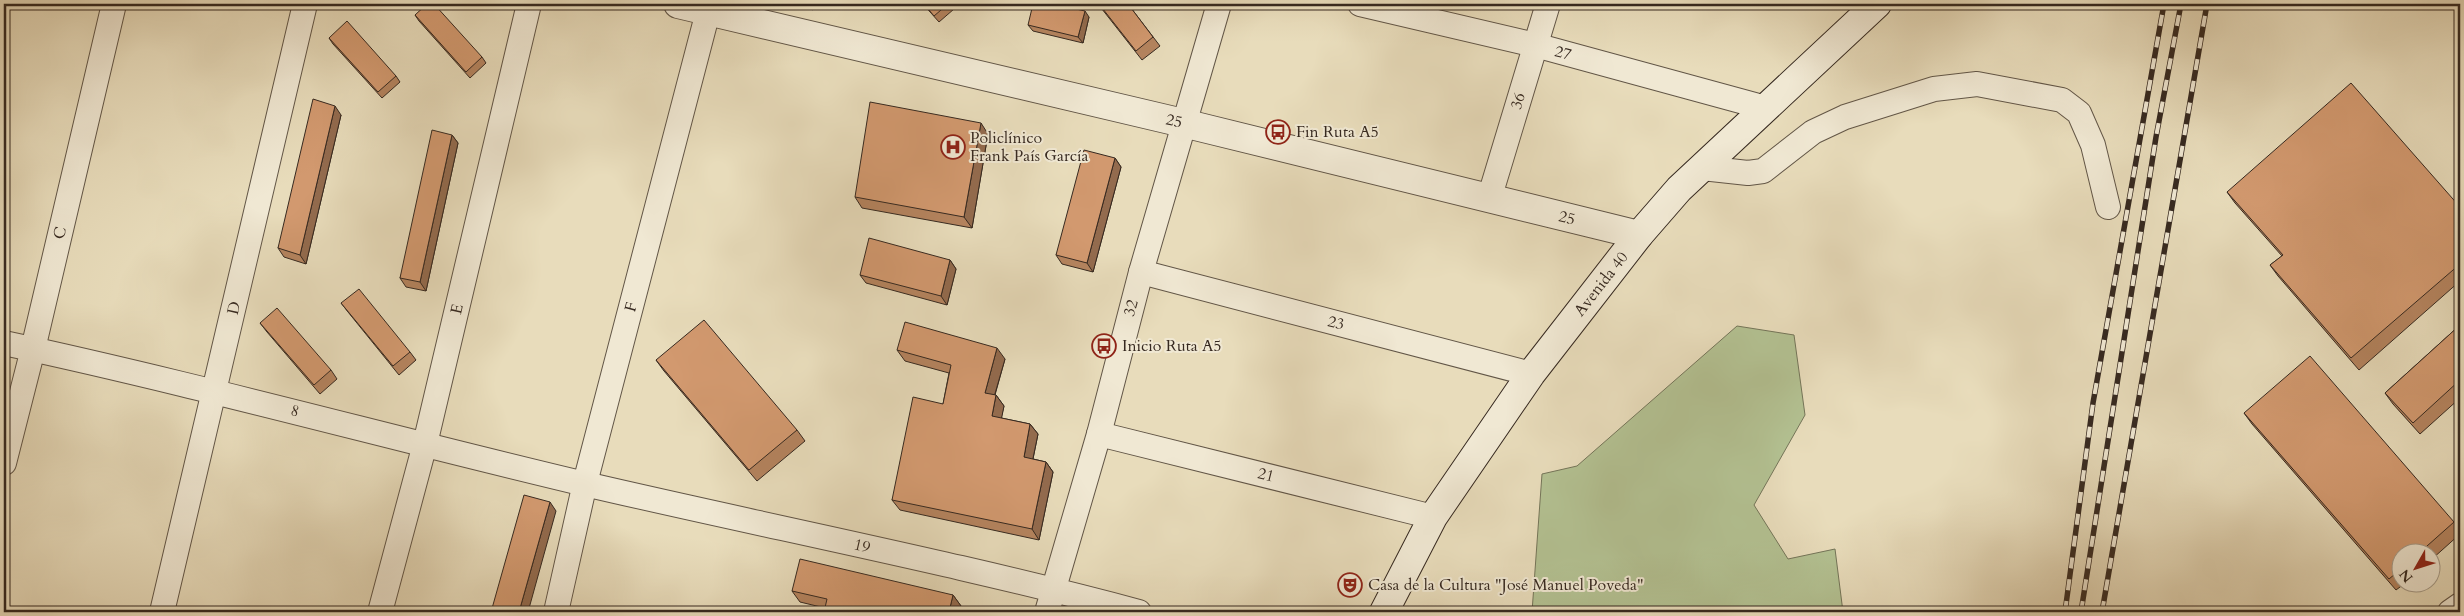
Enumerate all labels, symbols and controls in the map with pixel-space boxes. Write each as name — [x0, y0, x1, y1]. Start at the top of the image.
street label: 27 — [1552, 40, 1574, 66]
street label: 36 — [1505, 90, 1531, 112]
street label: 25 — [1164, 108, 1184, 134]
bus stop icon: Fin Ruta A5 — [1265, 119, 1291, 145]
place label: Fin Ruta A5 — [1296, 121, 1379, 143]
place label: Policlínico Frank País García — [970, 127, 1089, 167]
hospital icon: Policlínico Frank País García — [940, 134, 966, 160]
street label: 25 — [1556, 205, 1578, 231]
street label: C — [48, 225, 72, 241]
street label: Avenida 40 — [1569, 247, 1633, 321]
street label: 32 — [1118, 297, 1144, 319]
street label: D — [222, 299, 246, 317]
street label: F — [619, 300, 643, 314]
street label: E — [445, 302, 469, 316]
street label: 23 — [1325, 310, 1347, 336]
bus stop icon: Inicio Ruta A5 — [1091, 333, 1117, 359]
place label: Inicio Ruta A5 — [1122, 335, 1222, 357]
street label: 8 — [288, 399, 302, 423]
street label: 21 — [1255, 462, 1277, 488]
street label: 19 — [852, 533, 872, 559]
north arrow — [2392, 544, 2442, 594]
text: N — [2395, 565, 2417, 587]
theatre icon: Casa de la Cultura "José Manuel Poveda" — [1337, 572, 1363, 598]
place label: Casa de la Cultura "José Manuel Poveda" — [1368, 574, 1643, 596]

